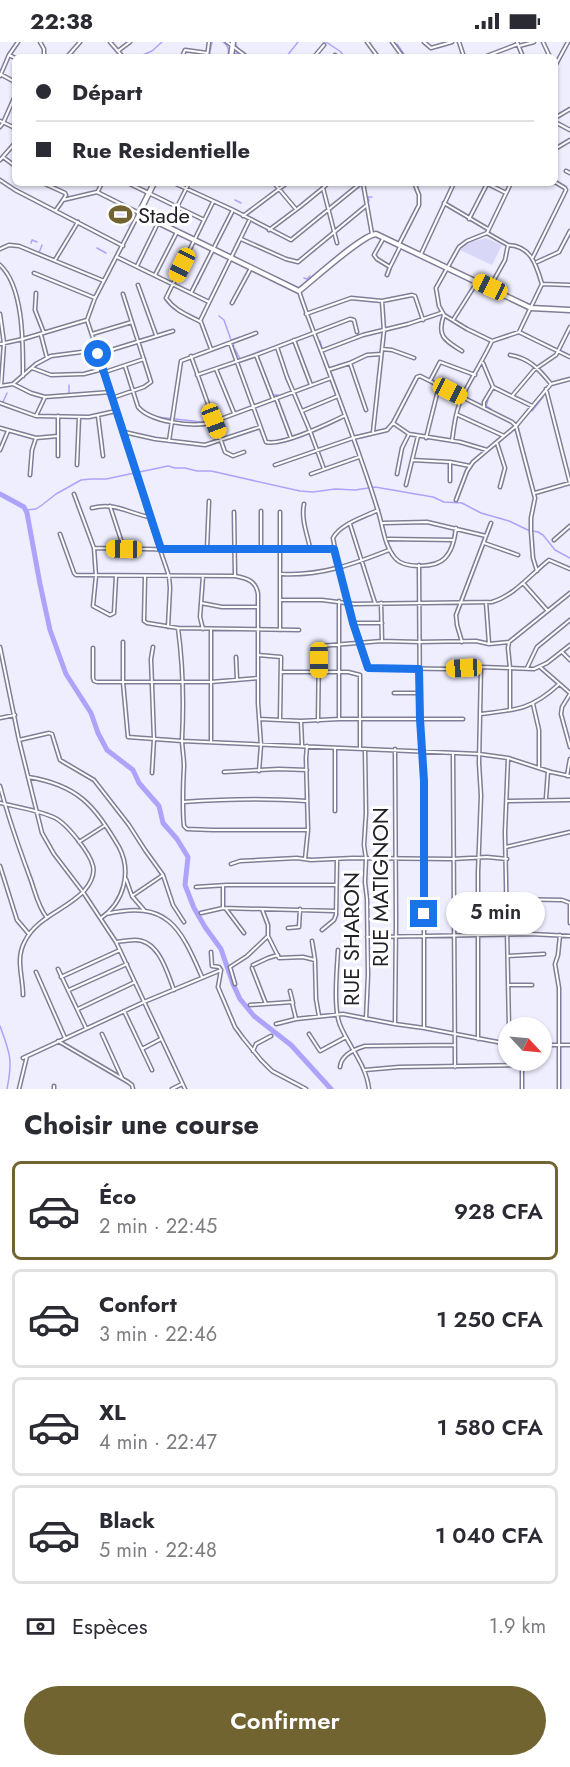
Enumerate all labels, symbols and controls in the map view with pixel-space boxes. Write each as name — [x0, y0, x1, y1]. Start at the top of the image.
text: 22:38 — [30, 5, 93, 37]
text: Départ — [72, 76, 142, 108]
text: Rue Residentielle — [72, 134, 250, 166]
place label: Stade — [138, 199, 190, 231]
sports icon: Stade — [107, 202, 133, 228]
car — [166, 245, 198, 285]
car — [470, 271, 510, 303]
route start — [84, 340, 111, 367]
car — [430, 375, 470, 407]
car — [199, 401, 229, 441]
car — [106, 540, 142, 558]
car — [310, 642, 328, 678]
car — [446, 658, 482, 678]
street label: RUE MATIGNON — [364, 807, 396, 967]
street label: RUE SHARON — [335, 872, 367, 1006]
callout: 5 min — [445, 893, 544, 935]
text: 5 min — [470, 898, 521, 927]
route end — [410, 900, 437, 927]
north arrow — [498, 1017, 552, 1071]
map controls — [498, 1017, 552, 1071]
text: Choisir une course — [24, 1105, 259, 1144]
text: Éco — [99, 1180, 136, 1212]
icon: car — [27, 1184, 81, 1238]
text: 928 CFA — [454, 1195, 543, 1227]
text: 2 min · 22:45 — [99, 1212, 217, 1241]
text: Confort — [99, 1288, 177, 1320]
icon: car — [27, 1292, 81, 1346]
text: 1 250 CFA — [436, 1303, 543, 1335]
text: 3 min · 22:46 — [99, 1320, 217, 1349]
text: XL — [99, 1396, 126, 1428]
icon: car — [27, 1400, 81, 1454]
text: 1 580 CFA — [437, 1411, 543, 1443]
text: 4 min · 22:47 — [99, 1428, 217, 1457]
text: Black — [99, 1504, 155, 1536]
icon: car — [27, 1508, 81, 1562]
text: 1 040 CFA — [435, 1519, 543, 1551]
text: 5 min · 22:48 — [99, 1536, 217, 1565]
icon: cash — [24, 1610, 57, 1643]
text: Espèces — [72, 1610, 148, 1642]
text: 1.9 km — [489, 1612, 546, 1641]
button: Confirmer — [24, 1686, 546, 1755]

